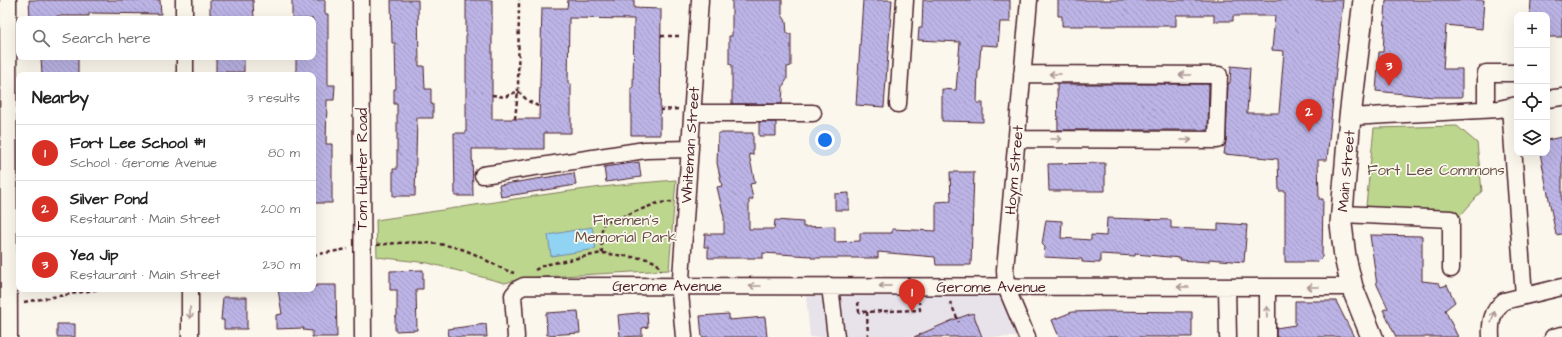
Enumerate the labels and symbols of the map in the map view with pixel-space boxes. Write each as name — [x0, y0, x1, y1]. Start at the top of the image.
pin: 3 — [1376, 53, 1402, 86]
one-way arrow — [1049, 71, 1062, 78]
one-way arrow — [1179, 71, 1192, 79]
street label: Whiteman Street — [676, 86, 705, 204]
pin: 2 — [1296, 99, 1322, 132]
street label: Tom Hunter Road — [352, 107, 373, 230]
street label: Hoym Street — [1000, 124, 1030, 216]
street label: Main Street — [1332, 129, 1361, 213]
your location — [815, 130, 835, 150]
one-way arrow — [1049, 135, 1062, 143]
one-way arrow — [1179, 136, 1192, 144]
park label: Fort Lee Commons — [1367, 160, 1505, 181]
park label: Firemen's Memorial Park — [575, 210, 677, 248]
street label: Gerome Avenue — [612, 276, 722, 297]
street label: Gerome Avenue — [936, 277, 1046, 298]
pin: 1 — [899, 279, 925, 312]
one-way arrow — [749, 282, 762, 290]
one-way arrow — [879, 282, 892, 290]
one-way arrow — [1177, 283, 1190, 291]
one-way arrow — [1307, 283, 1320, 291]
one-way arrow — [186, 306, 194, 319]
one-way arrow — [1263, 306, 1271, 319]
one-way arrow — [1490, 311, 1497, 324]

